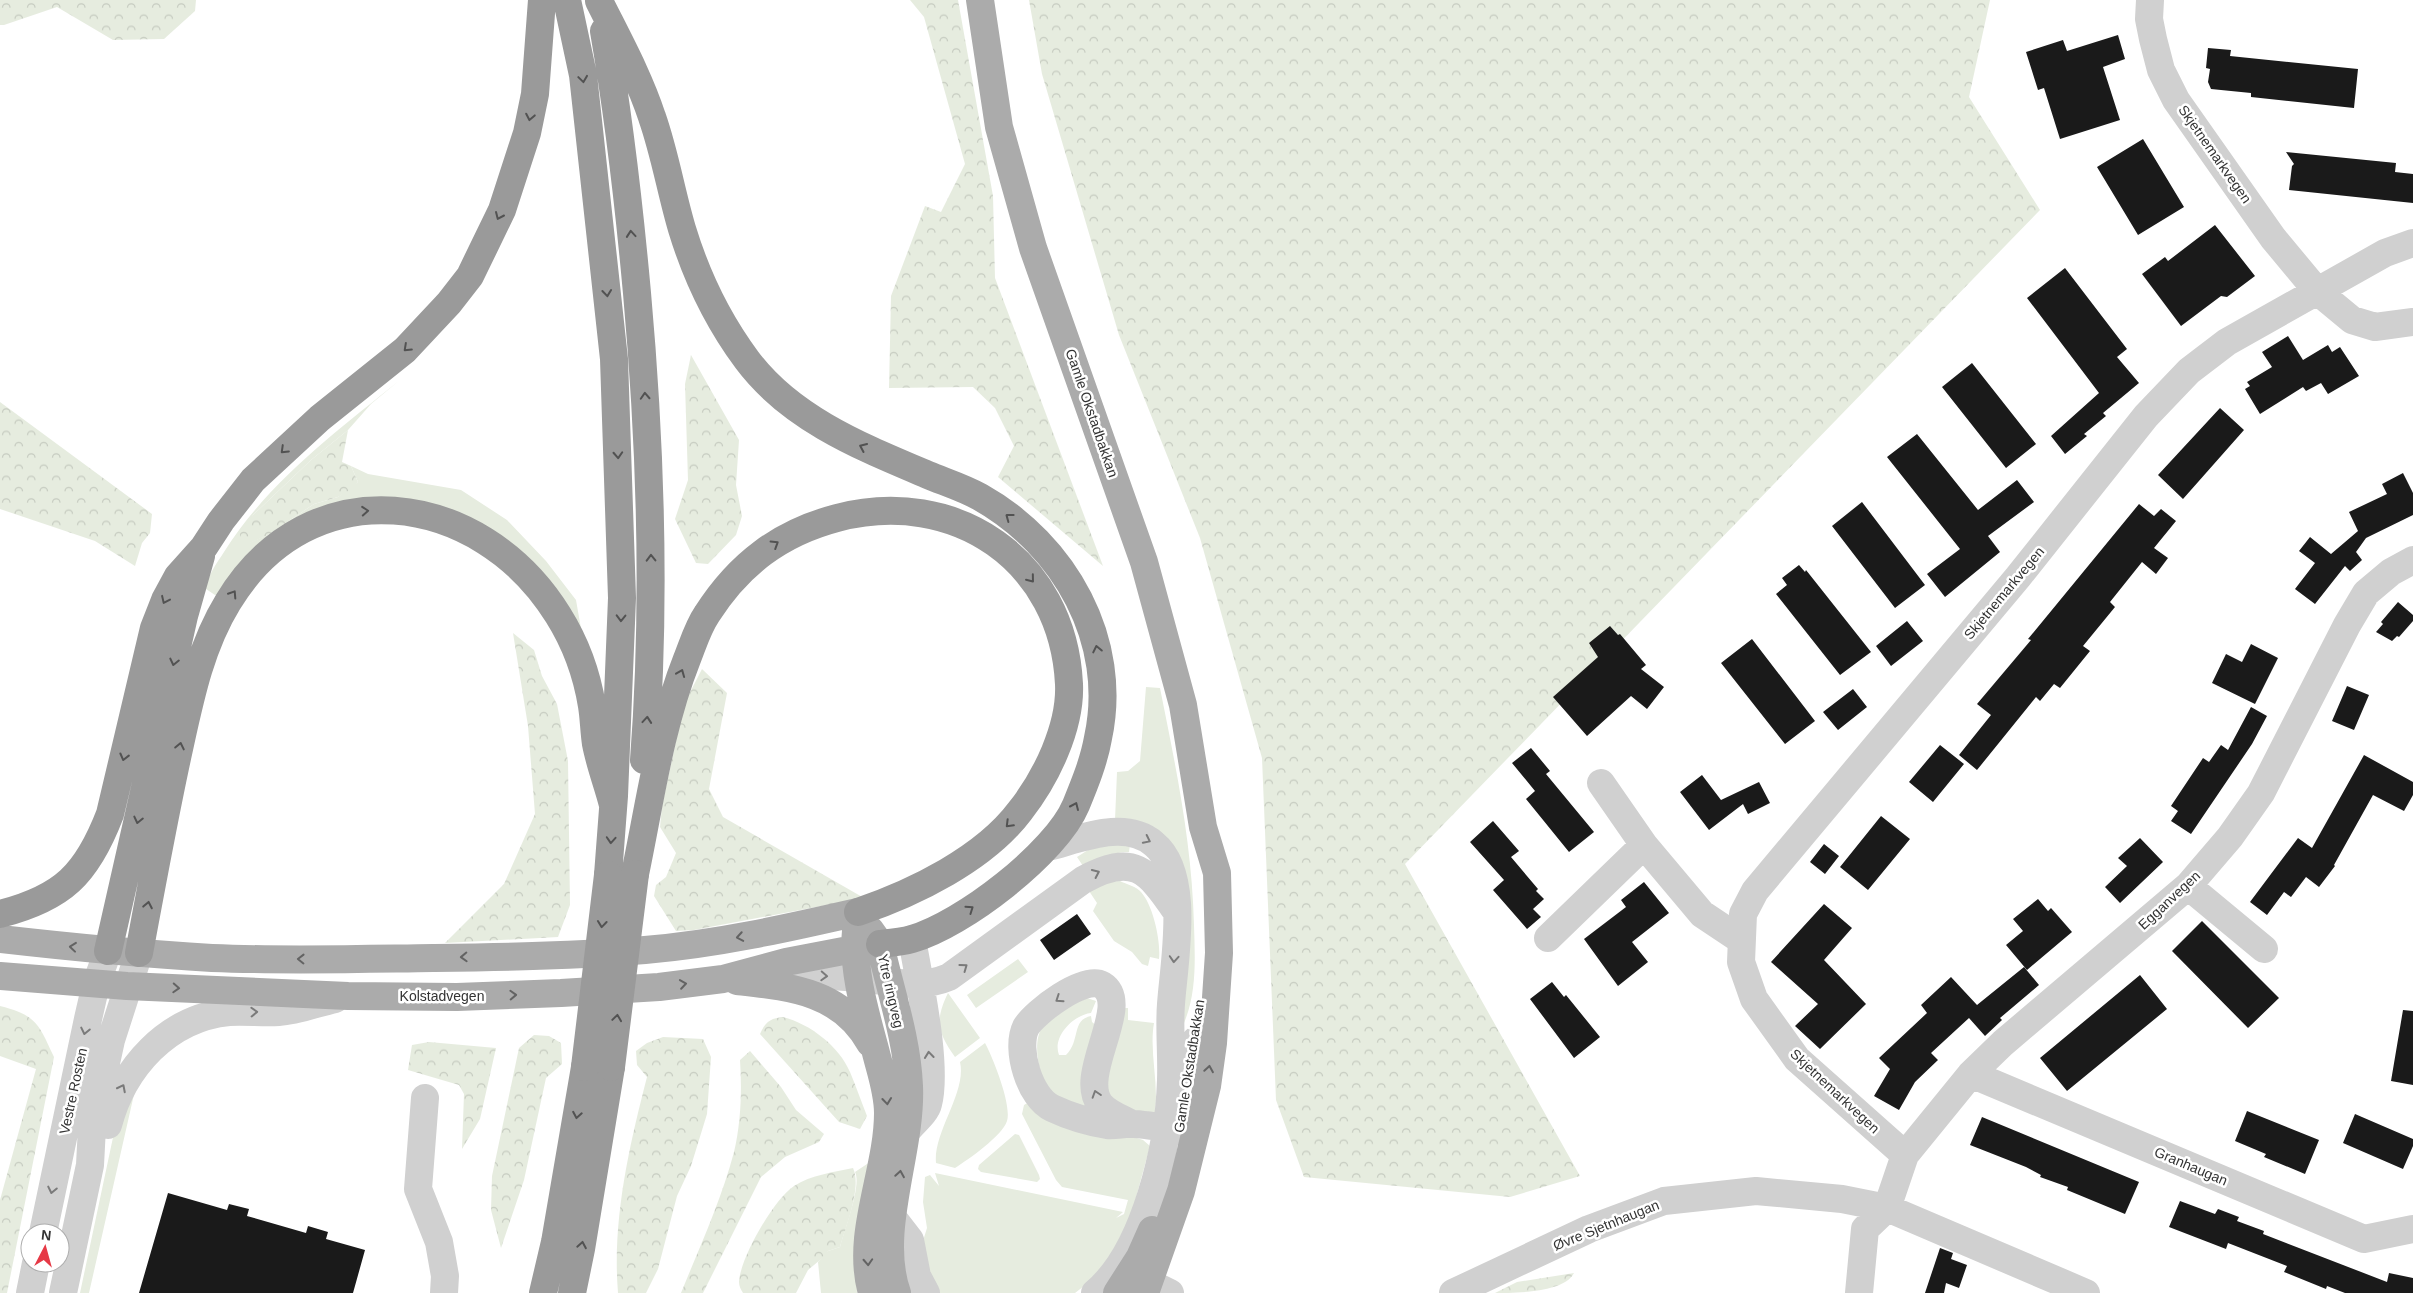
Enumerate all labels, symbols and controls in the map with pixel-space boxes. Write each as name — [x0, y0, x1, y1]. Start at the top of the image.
one-way arrow — [578, 75, 588, 84]
street label: Skjetnemarkvegen — [2175, 102, 2255, 206]
one-way arrow — [526, 112, 536, 121]
one-way arrow — [495, 211, 506, 220]
one-way arrow — [626, 230, 637, 238]
one-way arrow — [601, 289, 612, 297]
one-way arrow — [404, 342, 413, 351]
street label: Gamle Okstadbakkan — [1063, 347, 1121, 479]
one-way arrow — [639, 391, 650, 399]
one-way arrow — [859, 442, 868, 453]
one-way arrow — [280, 444, 289, 453]
one-way arrow — [613, 451, 624, 459]
one-way arrow — [361, 505, 369, 516]
one-way arrow — [1006, 514, 1015, 522]
one-way arrow — [769, 541, 778, 550]
street label: Skjetnemarkvegen — [1961, 543, 2047, 643]
one-way arrow — [646, 554, 657, 562]
one-way arrow — [1026, 574, 1035, 583]
one-way arrow — [226, 590, 236, 599]
one-way arrow — [161, 595, 172, 604]
one-way arrow — [616, 614, 626, 622]
one-way arrow — [1092, 644, 1103, 653]
one-way arrow — [169, 658, 180, 666]
one-way arrow — [675, 669, 685, 678]
one-way arrow — [641, 716, 652, 724]
one-way arrow — [174, 742, 185, 751]
one-way arrow — [119, 753, 130, 762]
one-way arrow — [1069, 802, 1080, 811]
one-way arrow — [133, 816, 144, 825]
one-way arrow — [1006, 818, 1015, 827]
one-way arrow — [1141, 833, 1150, 843]
one-way arrow — [605, 836, 616, 844]
street label: Egganvegen — [2135, 867, 2203, 933]
one-way arrow — [1091, 869, 1100, 880]
one-way arrow — [142, 901, 152, 910]
one-way arrow — [965, 906, 974, 915]
one-way arrow — [597, 920, 608, 928]
one-way arrow — [735, 931, 744, 941]
one-way arrow — [69, 942, 77, 953]
one-way arrow — [459, 952, 467, 963]
street label: Ytre ringveg — [875, 952, 907, 1030]
one-way arrow — [297, 954, 304, 964]
one-way arrow — [1168, 956, 1179, 964]
one-way arrow — [958, 964, 967, 973]
one-way arrow — [821, 970, 829, 981]
one-way arrow — [679, 979, 687, 990]
one-way arrow — [172, 983, 180, 994]
street label: Kolstadvegen — [400, 988, 484, 1004]
one-way arrow — [510, 990, 518, 1000]
one-way arrow — [1055, 993, 1064, 1002]
street label: Gamle Okstadbakkan — [1171, 998, 1207, 1134]
one-way arrow — [251, 1006, 259, 1017]
one-way arrow — [612, 1014, 622, 1023]
one-way arrow — [81, 1027, 91, 1035]
street label: Vestre Rosten — [56, 1046, 90, 1136]
street label: Skjetnemarkvegen — [1787, 1046, 1883, 1136]
one-way arrow — [924, 1050, 935, 1058]
one-way arrow — [1204, 1065, 1214, 1073]
one-way arrow — [116, 1084, 126, 1093]
one-way arrow — [1092, 1090, 1102, 1098]
one-way arrow — [881, 1098, 892, 1106]
one-way arrow — [573, 1111, 583, 1120]
street label: Granhaugan — [2152, 1143, 2230, 1189]
one-way arrow — [894, 1170, 904, 1179]
one-way arrow — [47, 1186, 58, 1194]
street label: Øvre Sjetnhaugan — [1551, 1196, 1661, 1254]
north arrow — [20, 1223, 70, 1273]
text: N — [40, 1227, 52, 1244]
one-way arrow — [576, 1241, 586, 1250]
one-way arrow — [863, 1258, 874, 1266]

